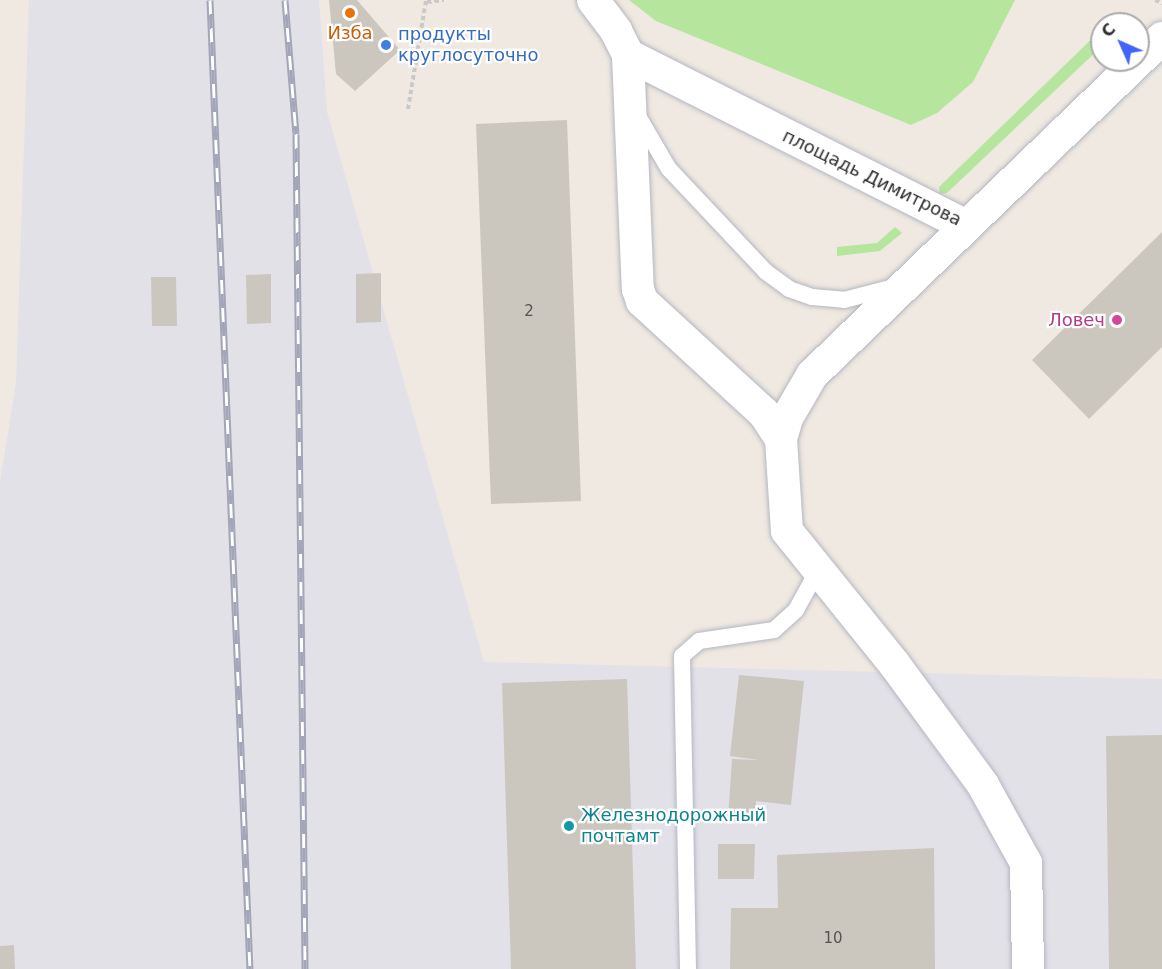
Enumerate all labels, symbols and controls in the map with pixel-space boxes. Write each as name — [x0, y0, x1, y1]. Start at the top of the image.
marker: Изба — [343, 6, 357, 20]
north arrow — [1090, 12, 1150, 72]
text: С — [1097, 19, 1119, 41]
place label: Изба — [327, 22, 373, 44]
place label: продукты круглосуточно — [398, 24, 538, 66]
marker: продукты круглосуточно — [379, 38, 393, 52]
street label: площадь Димитрова — [779, 125, 965, 231]
house number: 2 — [524, 303, 534, 321]
place label: Ловеч — [1048, 309, 1105, 331]
marker: Ловеч — [1110, 313, 1124, 327]
place label: Железнодорожный почтамт — [581, 805, 766, 848]
marker: Железнодорожный почтамт — [562, 819, 576, 833]
house number: 10 — [823, 930, 843, 948]

